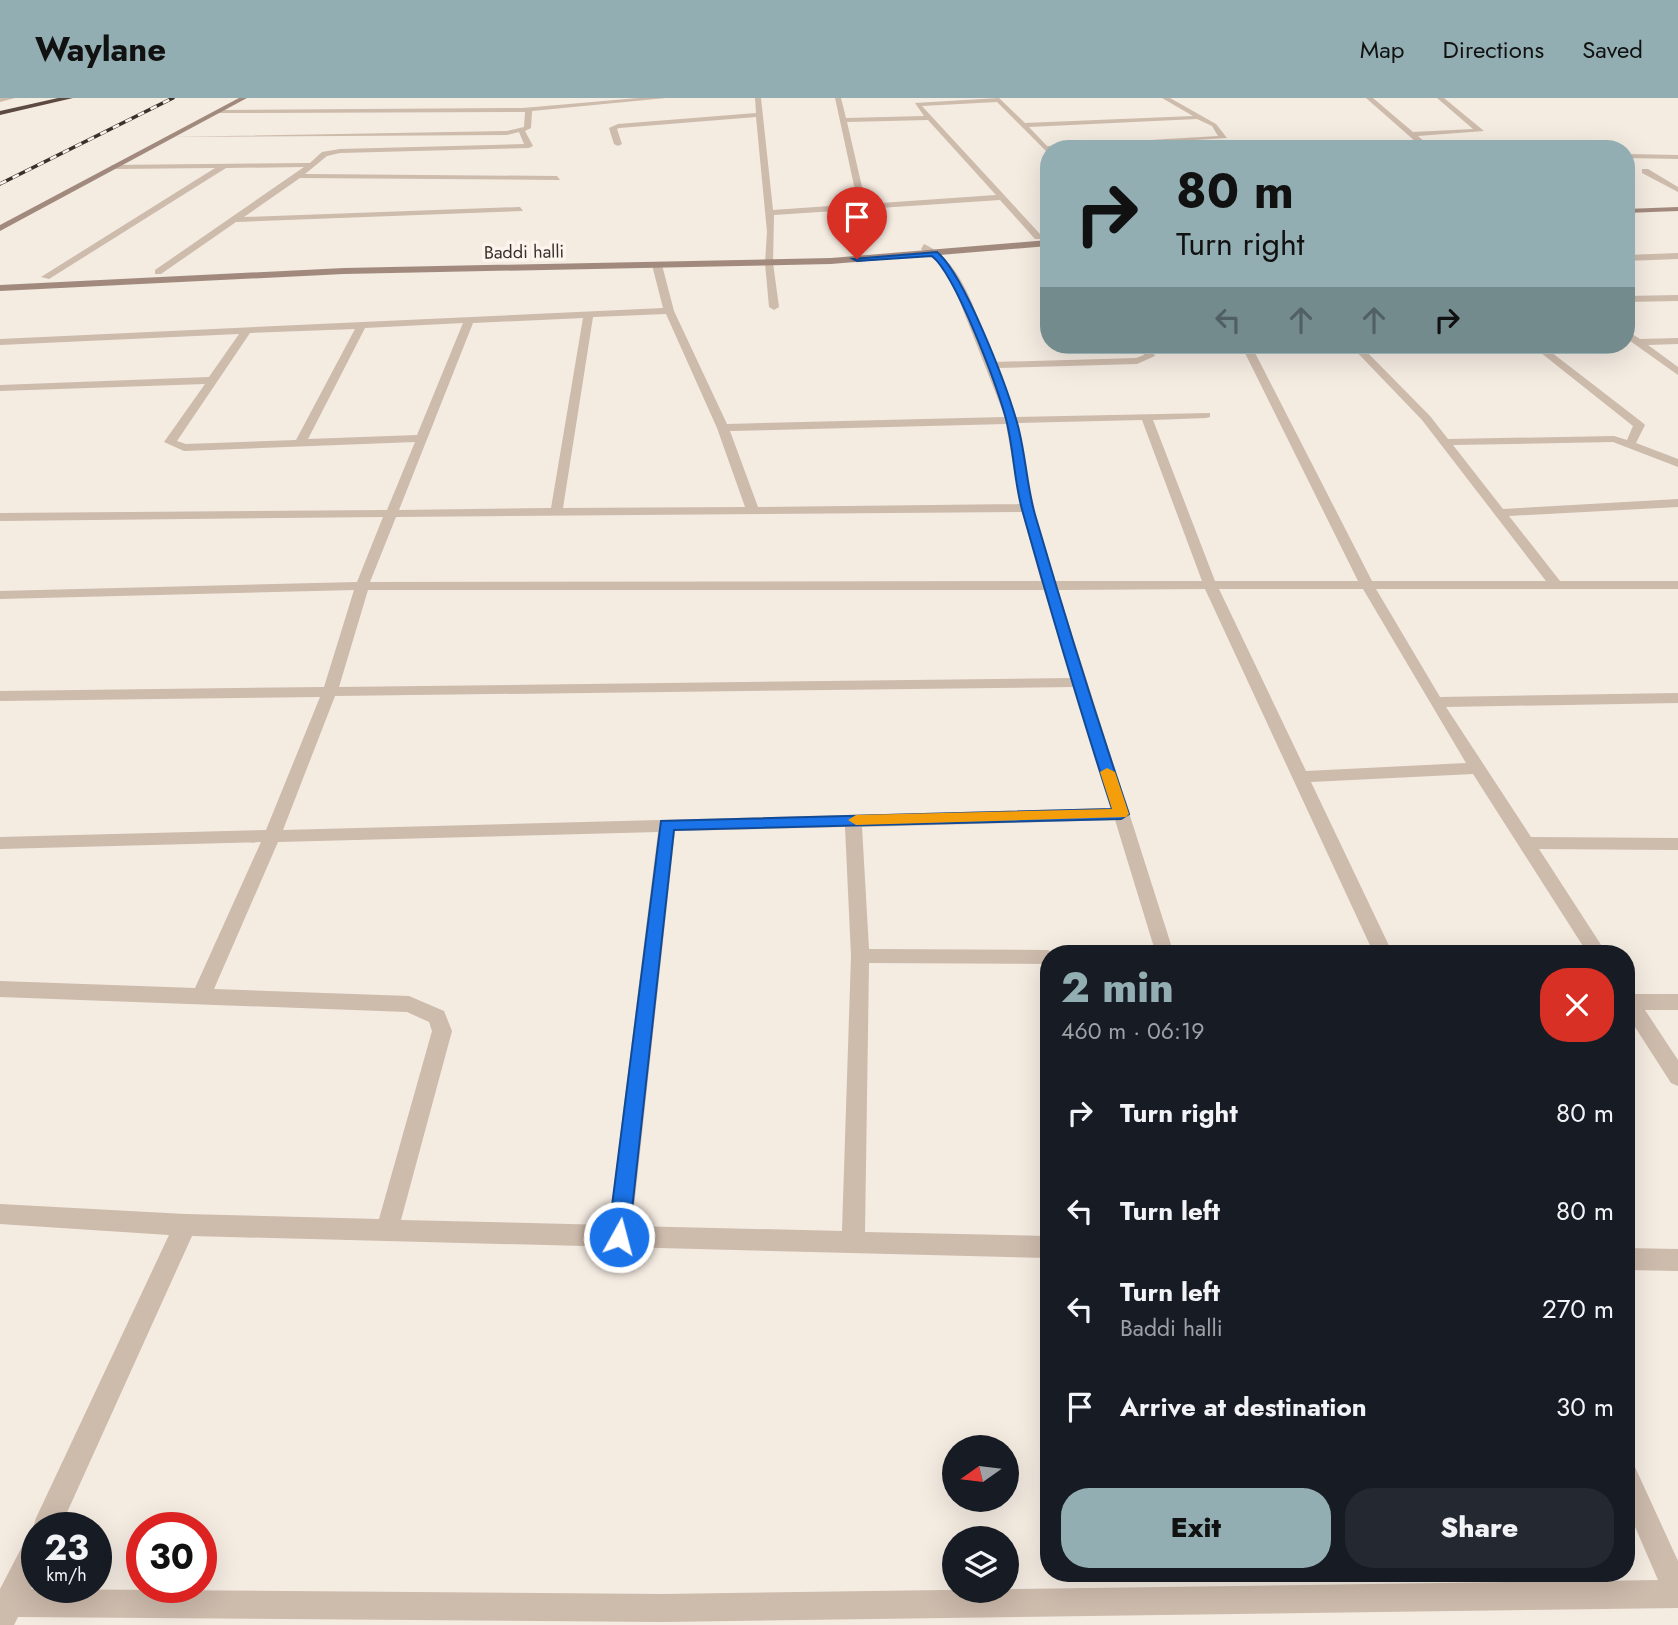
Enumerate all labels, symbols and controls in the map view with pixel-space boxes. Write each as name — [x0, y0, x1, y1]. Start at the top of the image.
text: Waylane — [35, 26, 166, 73]
text: Map — [1360, 32, 1405, 67]
text: Directions — [1443, 32, 1544, 67]
text: Saved — [1582, 32, 1643, 67]
text: 80 m — [1176, 156, 1294, 226]
icon: right — [1061, 168, 1152, 259]
pin — [827, 187, 887, 259]
icon: arrive — [838, 198, 876, 236]
text: Turn right — [1176, 221, 1305, 267]
street label: Baddi halli — [484, 238, 564, 266]
icon: left — [1209, 301, 1247, 339]
icon: ahead — [1282, 301, 1320, 339]
icon: ahead — [1355, 301, 1393, 339]
icon: right — [1428, 301, 1466, 339]
text: 2 min — [1061, 957, 1174, 1018]
button: close — [1540, 968, 1614, 1042]
text: 460 m · 06:19 — [1061, 1014, 1205, 1048]
icon: right — [1061, 1094, 1099, 1132]
text: Turn right — [1120, 1094, 1238, 1132]
text: 80 m — [1556, 1094, 1614, 1132]
icon: left — [1061, 1192, 1099, 1230]
text: Turn left — [1120, 1192, 1220, 1230]
text: 80 m — [1556, 1192, 1614, 1230]
position arrow — [582, 1200, 656, 1274]
text: Turn left — [1120, 1273, 1220, 1311]
icon: left — [1061, 1290, 1099, 1328]
text: 270 m — [1542, 1290, 1614, 1328]
text: Baddi halli — [1120, 1311, 1223, 1345]
icon: arrive — [1061, 1388, 1099, 1426]
text: Arrive at destination — [1120, 1388, 1367, 1426]
text: 30 m — [1556, 1388, 1614, 1426]
north arrow — [942, 1435, 1018, 1512]
map controls — [942, 1435, 1019, 1603]
button: Exit — [1061, 1488, 1331, 1568]
button: Share — [1345, 1488, 1614, 1568]
speed limit sign: 30 — [126, 1512, 217, 1603]
text: 23 — [44, 1523, 89, 1573]
button: layers — [942, 1526, 1019, 1603]
text: km/h — [46, 1562, 87, 1588]

